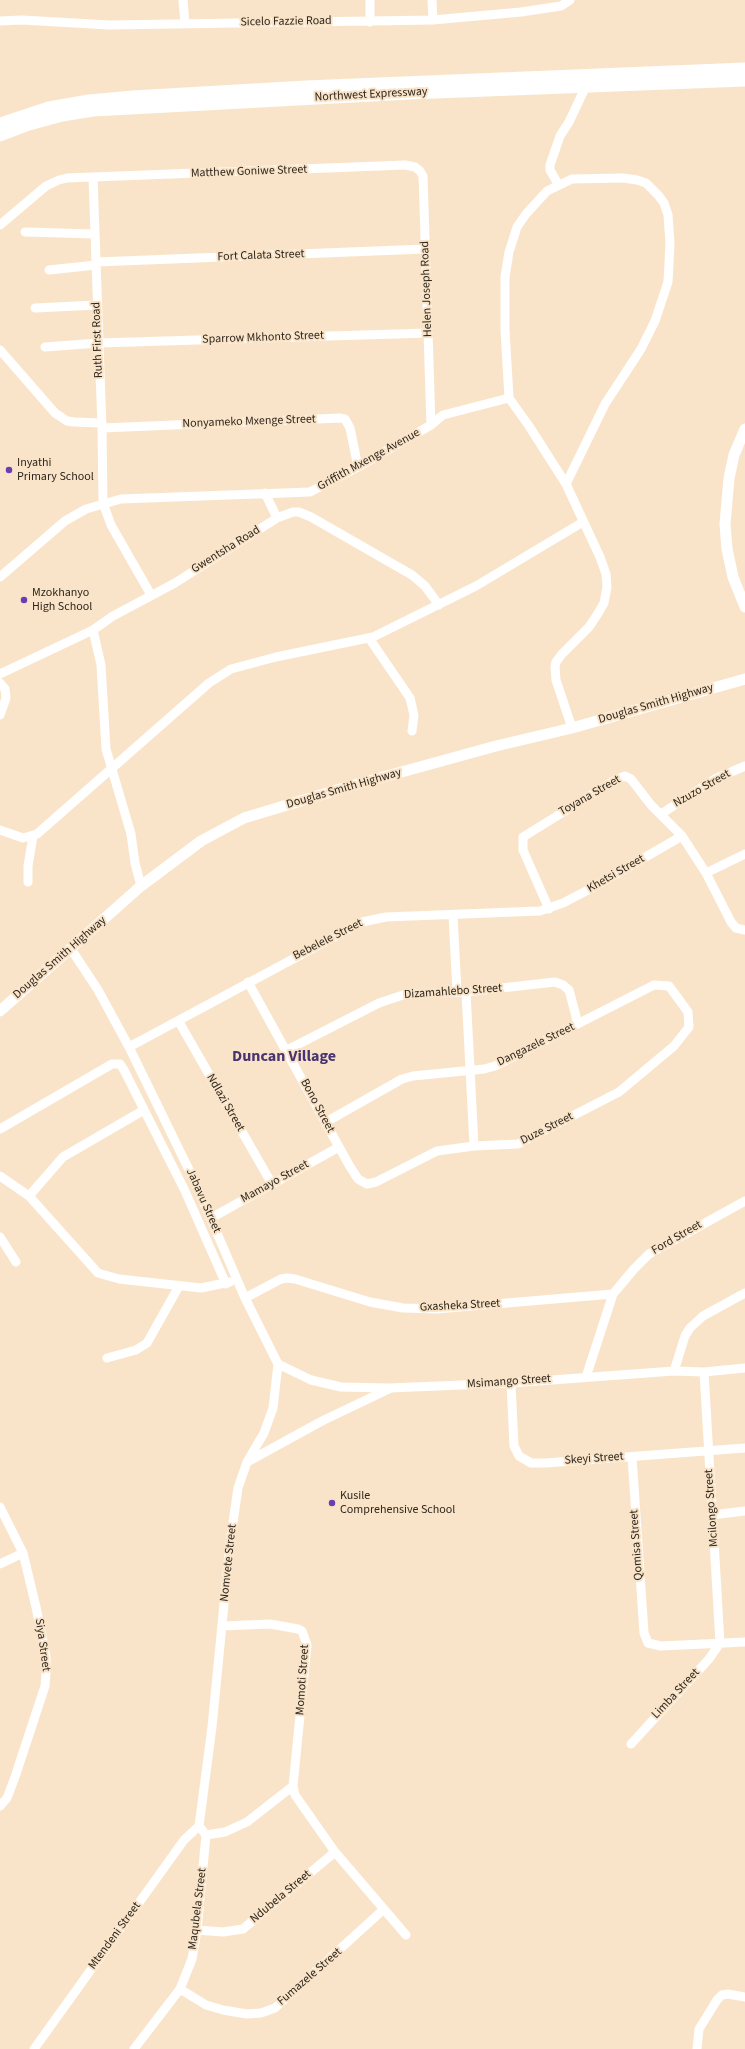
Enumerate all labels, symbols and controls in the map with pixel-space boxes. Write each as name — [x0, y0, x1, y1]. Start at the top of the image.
street label: Sicelo Fazzie Road — [240, 14, 332, 30]
street label: Northwest Expressway — [314, 85, 428, 105]
street label: Matthew Goniwe Street — [191, 163, 307, 181]
street label: Helen Joseph Road — [418, 241, 436, 337]
street label: Fort Calata Street — [217, 247, 305, 265]
street label: Ruth First Road — [89, 302, 107, 378]
street label: Sparrow Mkhonto Street — [202, 329, 324, 347]
street label: Nonyameko Mxenge Street — [182, 412, 316, 432]
street label: Griffith Mxenge Avenue — [315, 426, 423, 494]
place label: Inyathi Primary School — [17, 456, 94, 484]
marker: Inyathi Primary School — [4, 465, 14, 475]
street label: Gwentsha Road — [189, 523, 263, 577]
place label: Mzokhanyo High School — [32, 586, 92, 614]
marker: Mzokhanyo High School — [19, 595, 29, 605]
street label: Douglas Smith Highway — [597, 681, 715, 727]
street label: Douglas Smith Highway — [285, 766, 403, 812]
street label: Nzuzo Street — [671, 767, 733, 811]
street label: Toyana Street — [557, 773, 623, 819]
street label: Khetsi Street — [585, 852, 647, 896]
street label: Douglas Smith Highway — [10, 914, 110, 1002]
street label: Bebelele Street — [291, 916, 365, 964]
street label: Dizamahlebo Street — [403, 981, 503, 1003]
street label: Dangazele Street — [495, 1020, 577, 1070]
district label: Duncan Village — [232, 1047, 336, 1067]
street label: Ndlazi Street — [203, 1072, 247, 1134]
street label: Bono Street — [297, 1077, 337, 1135]
street label: Duze Street — [518, 1110, 576, 1148]
street label: Mamayo Street — [239, 1157, 311, 1207]
street label: Jabavu Street — [182, 1167, 224, 1235]
street label: Ford Street — [649, 1218, 705, 1258]
street label: Gxasheka Street — [419, 1297, 501, 1315]
street label: Msimango Street — [467, 1372, 551, 1392]
street label: Skeyi Street — [564, 1450, 624, 1468]
street label: Mcilongo Street — [702, 1469, 722, 1547]
place label: Kusile Comprehensive School — [340, 1489, 455, 1517]
marker: Kusile Comprehensive School — [327, 1498, 337, 1508]
street label: Qomisa Street — [627, 1509, 647, 1581]
street label: Nomvete Street — [218, 1524, 240, 1602]
street label: Siya Street — [31, 1618, 53, 1672]
street label: Momoti Street — [293, 1644, 313, 1716]
street label: Limba Street — [649, 1666, 703, 1722]
street label: Maqubela Street — [186, 1867, 210, 1951]
street label: Ndubela Street — [248, 1867, 314, 1927]
street label: Mtendeni Street — [86, 1900, 144, 1972]
street label: Fumazele Street — [275, 1945, 345, 2009]

